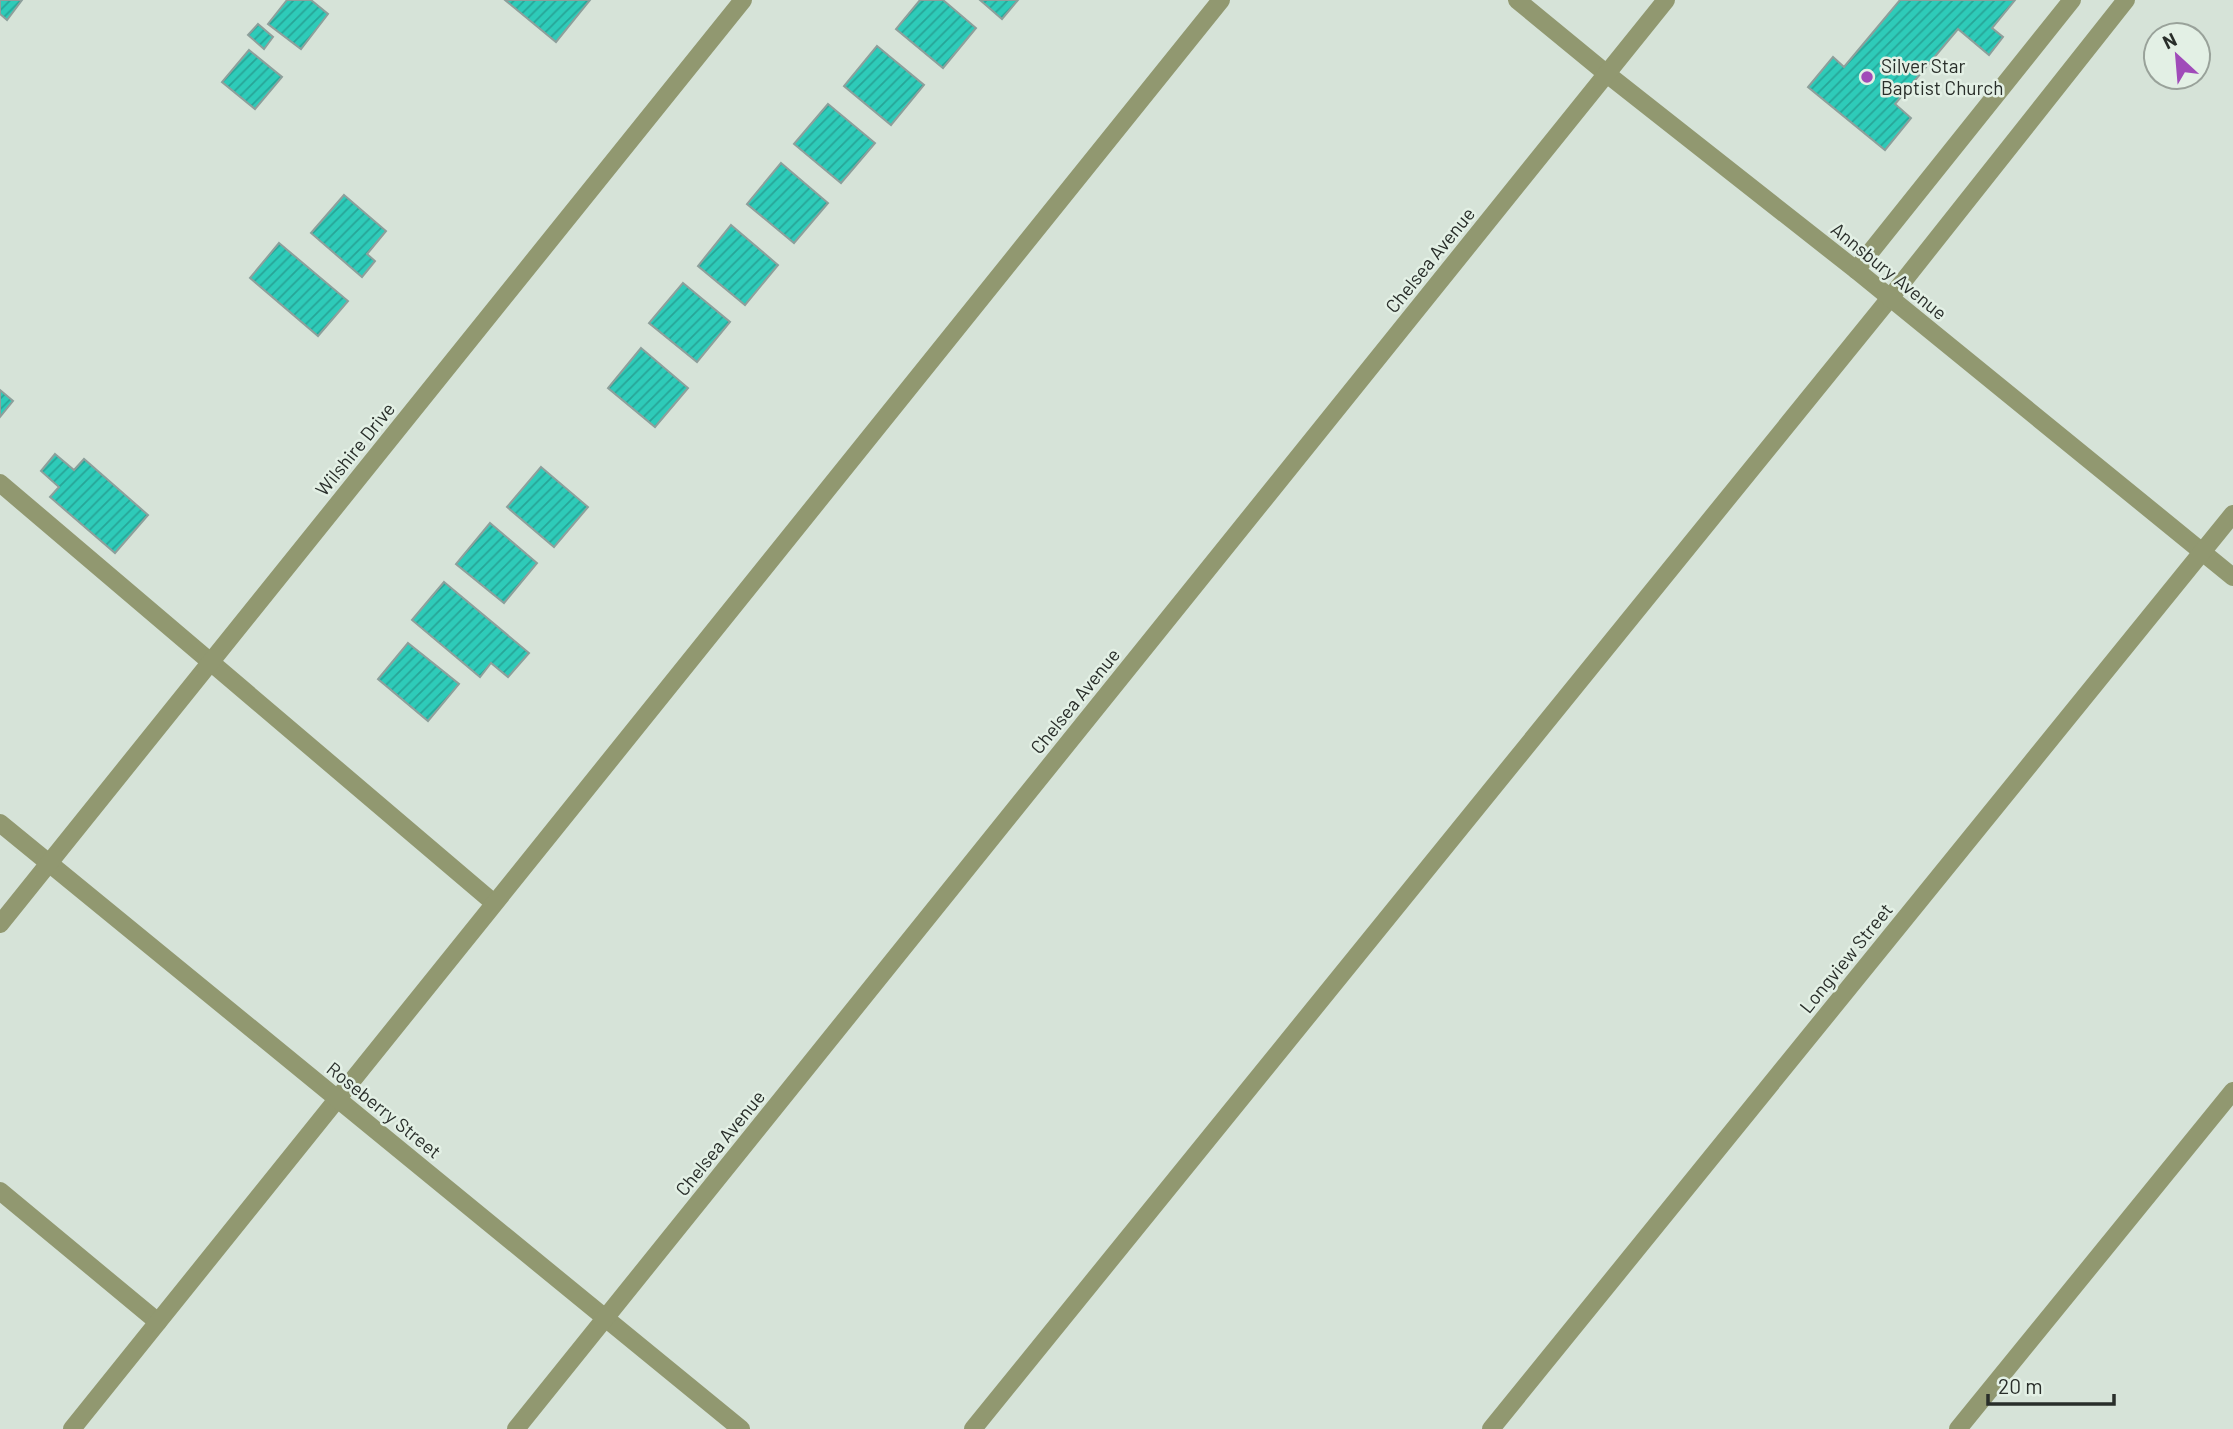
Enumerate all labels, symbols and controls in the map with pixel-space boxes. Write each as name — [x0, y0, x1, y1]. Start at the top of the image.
north arrow — [2142, 21, 2212, 91]
text: N — [2159, 27, 2180, 53]
place label: Silver Star Baptist Church — [1881, 54, 2004, 99]
marker: Silver Star Baptist Church — [1859, 69, 1875, 85]
street label: Chelsea Avenue — [1380, 202, 1479, 317]
street label: Annsbury Avenue — [1827, 217, 1952, 324]
street label: Wilshire Drive — [310, 397, 399, 500]
street label: Chelsea Avenue — [1025, 643, 1124, 758]
street label: Longview Street — [1794, 898, 1897, 1017]
street label: Roseberry Street — [323, 1057, 446, 1163]
street label: Chelsea Avenue — [670, 1085, 769, 1200]
scale bar — [1988, 1362, 2114, 1406]
text: 20 m — [1998, 1373, 2043, 1398]

